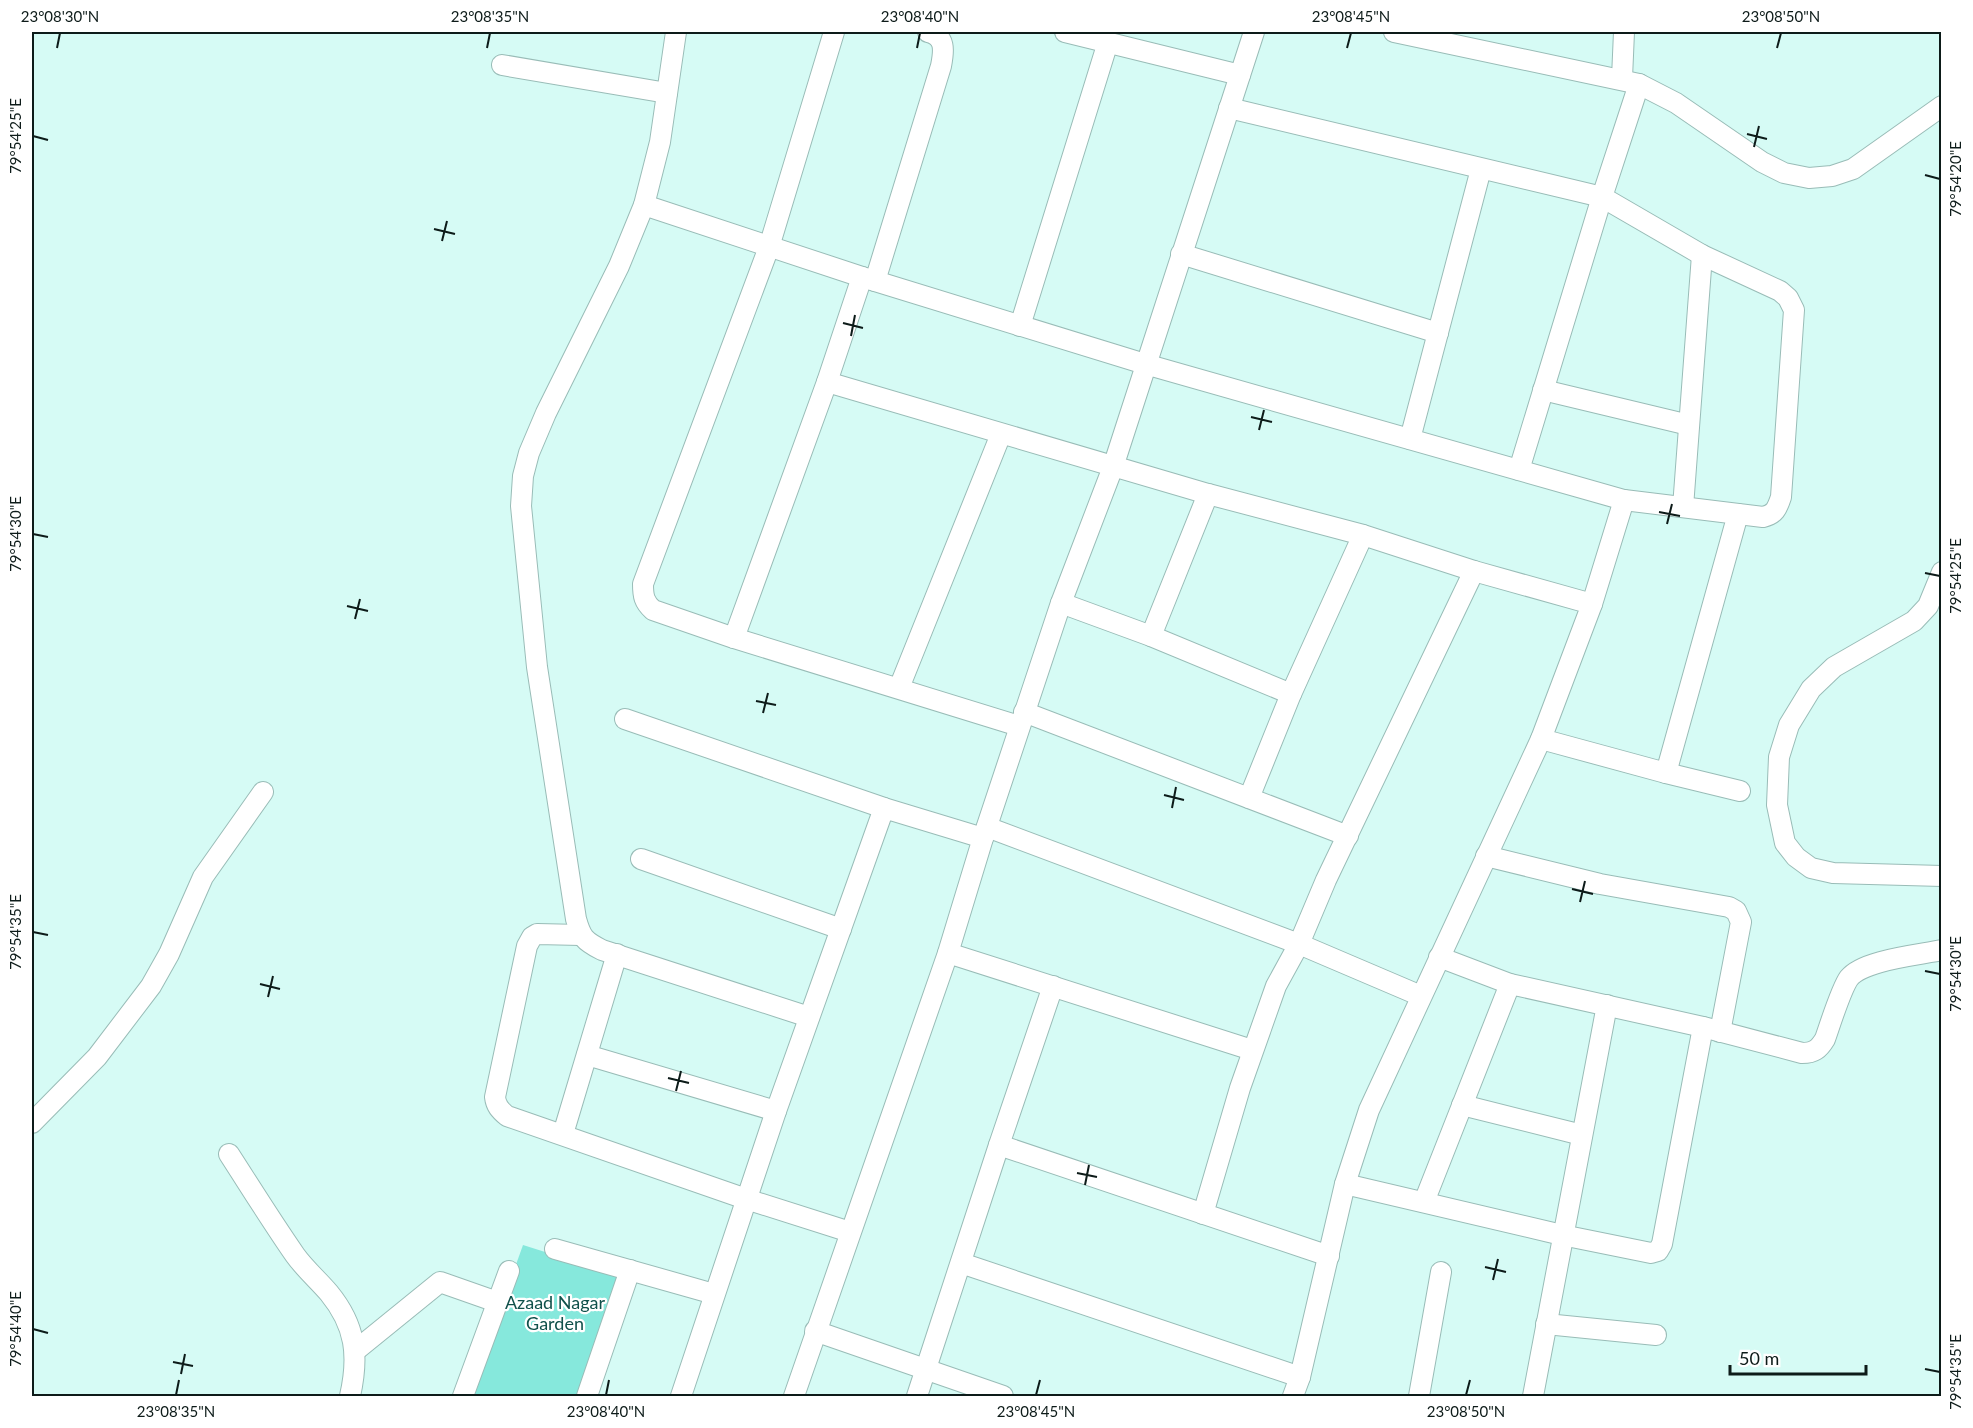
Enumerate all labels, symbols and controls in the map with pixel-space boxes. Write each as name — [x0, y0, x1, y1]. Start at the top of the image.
text: 23°08'30"N — [21, 7, 99, 25]
text: 23°08'35"N — [451, 7, 529, 25]
text: 23°08'40"N — [881, 7, 959, 25]
text: 23°08'45"N — [1312, 7, 1390, 25]
text: 23°08'50"N — [1742, 7, 1820, 25]
text: 79°54'25"E — [6, 98, 24, 174]
text: 79°54'20"E — [1946, 141, 1964, 217]
text: 79°54'30"E — [6, 496, 24, 572]
text: 79°54'25"E — [1946, 538, 1964, 614]
text: 79°54'35"E — [6, 894, 24, 970]
text: 79°54'30"E — [1946, 936, 1964, 1012]
text: 79°54'40"E — [6, 1291, 24, 1367]
park label: Azaad Nagar Garden — [505, 1291, 606, 1334]
text: 79°54'35"E — [1946, 1334, 1964, 1410]
scale bar — [1730, 1338, 1866, 1376]
text: 50 m — [1739, 1347, 1779, 1369]
text: 23°08'35"N — [137, 1402, 215, 1420]
text: 23°08'40"N — [567, 1402, 645, 1420]
text: 23°08'45"N — [997, 1402, 1075, 1420]
text: 23°08'50"N — [1427, 1402, 1505, 1420]

